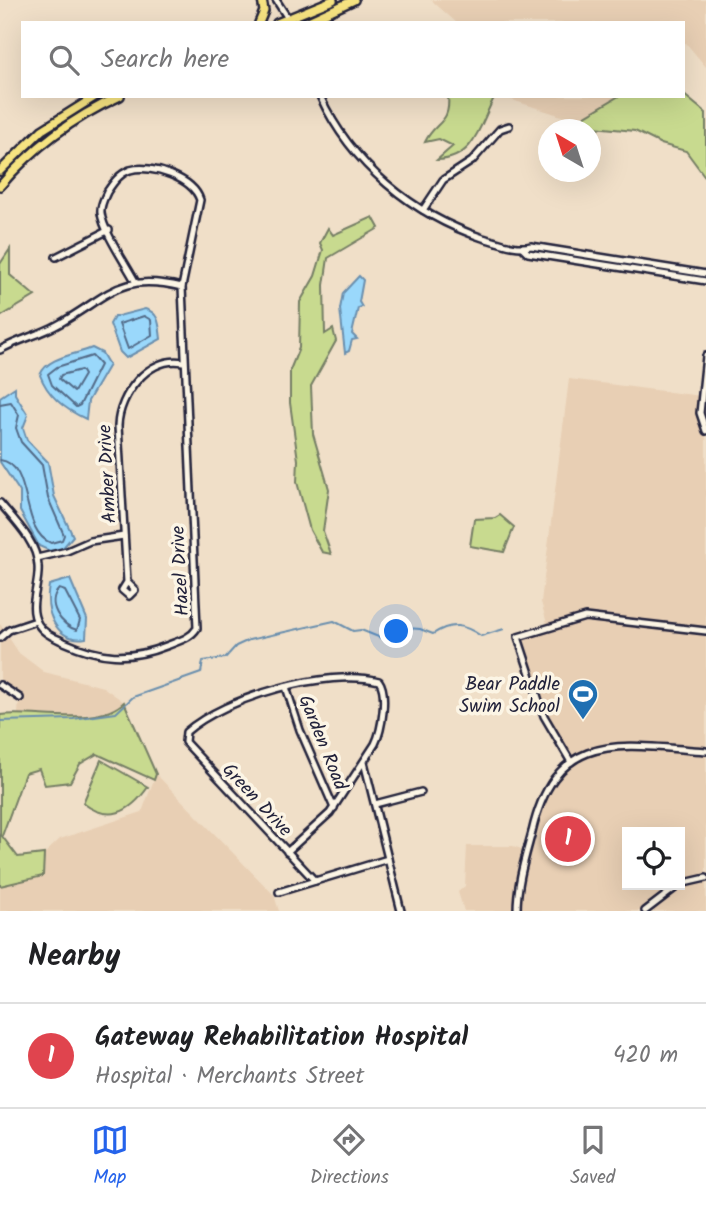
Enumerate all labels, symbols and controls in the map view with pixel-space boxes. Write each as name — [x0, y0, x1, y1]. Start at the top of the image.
search box — [21, 21, 685, 98]
text: Search here — [101, 39, 229, 81]
icon: search — [45, 41, 83, 79]
north arrow — [538, 119, 601, 182]
street label: Amber Drive — [90, 423, 126, 524]
street label: Hazel Drive — [164, 524, 198, 617]
your location — [379, 614, 413, 648]
place label: Bear Paddle Swim School — [459, 670, 560, 722]
sports icon: Bear Paddle Swim School — [566, 677, 600, 721]
street label: Garden Road — [289, 690, 355, 796]
street label: Green Drive — [214, 756, 299, 845]
pin: 1 — [545, 813, 591, 865]
map controls — [622, 827, 685, 890]
button: locate — [622, 827, 685, 890]
text: Nearby — [28, 933, 120, 981]
text: Gateway Rehabilitation Hospital — [95, 1017, 468, 1059]
text: 1 — [48, 1038, 54, 1074]
text: 420 m — [613, 1038, 678, 1074]
text: Hospital · Merchants Street — [95, 1059, 364, 1095]
tab: Map — [91, 1121, 129, 1193]
tab: Directions — [310, 1121, 389, 1193]
tab: Saved — [570, 1121, 615, 1193]

